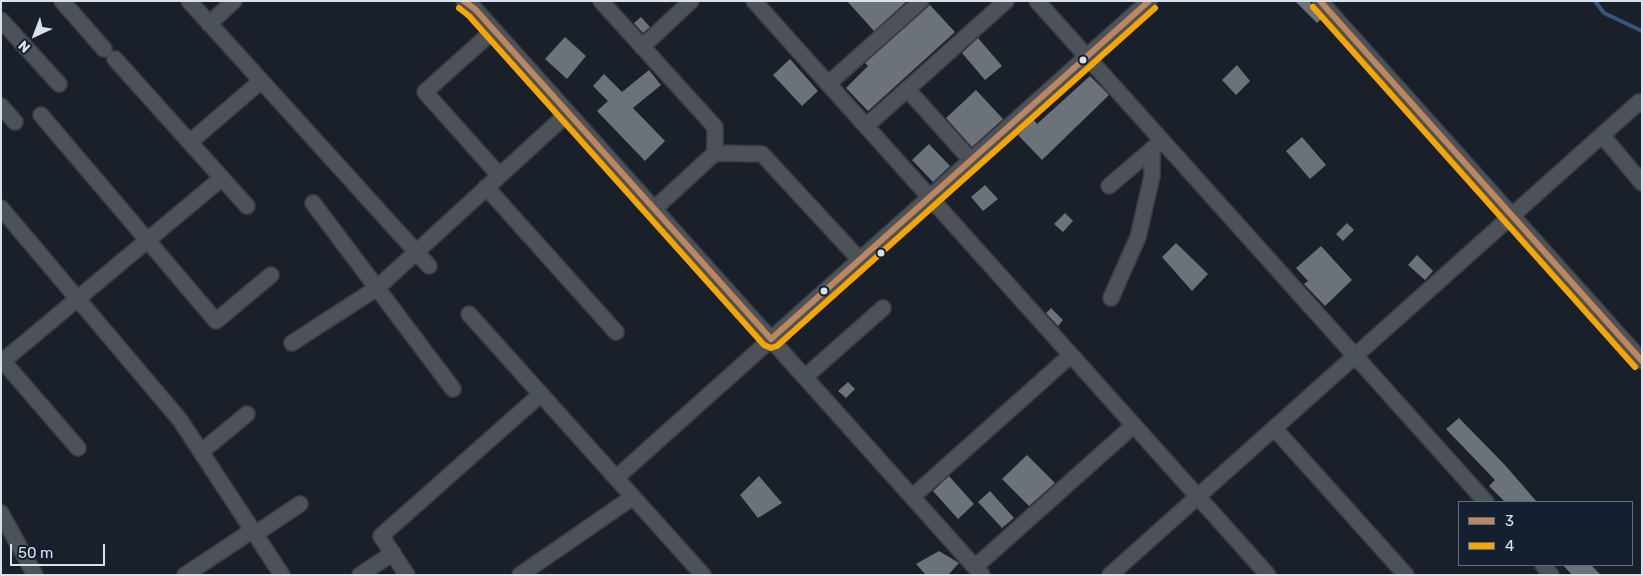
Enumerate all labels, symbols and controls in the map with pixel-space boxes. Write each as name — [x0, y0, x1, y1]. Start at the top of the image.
north arrow — [10, 10, 60, 60]
text: N — [15, 37, 34, 56]
unlabelled marker — [1078, 55, 1088, 65]
unlabelled marker — [876, 248, 886, 258]
unlabelled marker — [819, 286, 829, 296]
legend — [1458, 501, 1633, 566]
text: 3 — [1505, 512, 1514, 530]
scale bar — [12, 534, 108, 566]
text: 4 — [1505, 537, 1514, 555]
text: 50 m — [18, 544, 53, 562]

